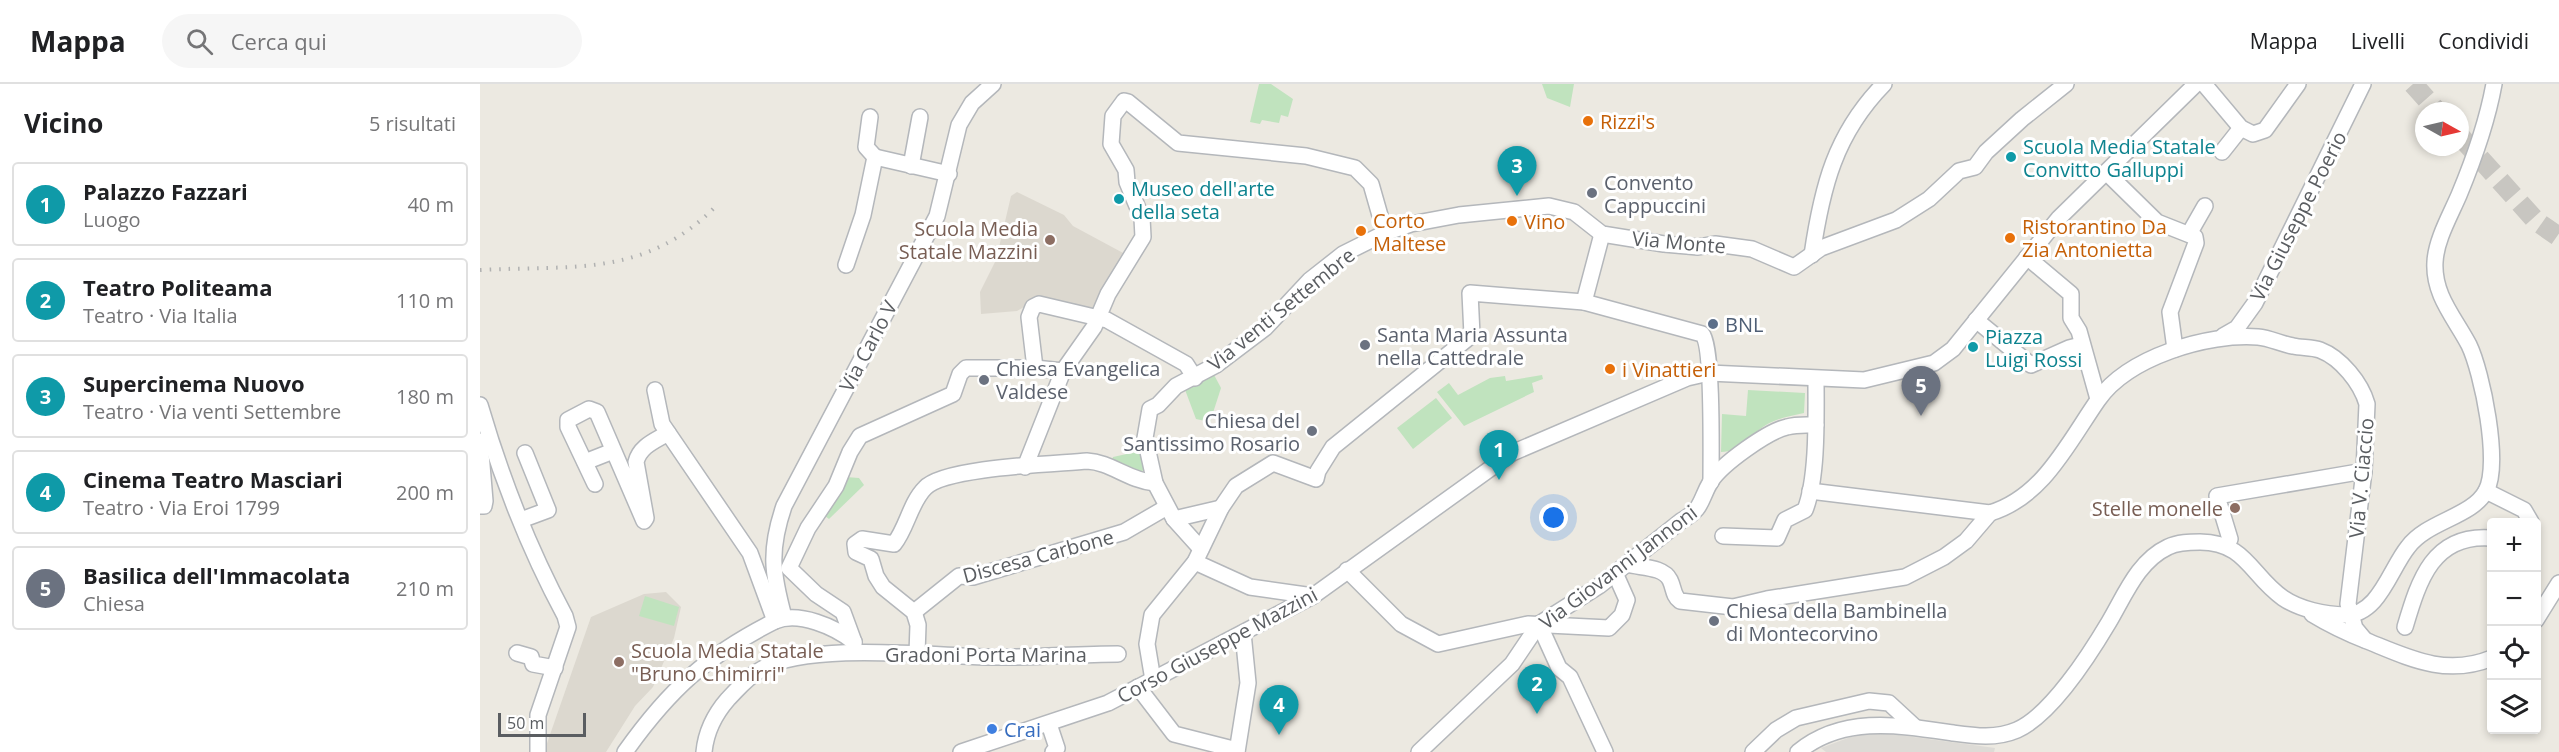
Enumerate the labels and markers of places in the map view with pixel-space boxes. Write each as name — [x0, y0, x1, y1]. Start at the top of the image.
place label: Rizzi's — [1600, 108, 1655, 135]
marker: Rizzi's — [1581, 114, 1595, 128]
place label: Scuola Media Statale Convitto Galluppi — [2023, 133, 2216, 183]
pin: 3 — [1498, 147, 1536, 196]
marker: Scuola Media Statale Convitto Galluppi — [2004, 150, 2018, 164]
place label: Convento Cappuccini — [1604, 169, 1706, 219]
place label: Museo dell'arte della seta — [1131, 175, 1275, 225]
marker: Convento Cappuccini — [1585, 186, 1599, 200]
marker: Museo dell'arte della seta — [1112, 192, 1126, 206]
place label: Corto Maltese — [1373, 207, 1446, 257]
place label: Vino — [1524, 208, 1565, 235]
place label: Ristorantino Da Zia Antonietta — [2022, 213, 2167, 263]
marker: Vino — [1505, 214, 1519, 228]
place label: Scuola Media Statale Mazzini — [899, 215, 1038, 265]
marker: Corto Maltese — [1354, 224, 1368, 238]
marker: Ristorantino Da Zia Antonietta — [2003, 231, 2017, 245]
marker: Scuola Media Statale Mazzini — [1043, 233, 1057, 247]
place label: BNL — [1725, 311, 1763, 338]
marker: BNL — [1706, 317, 1720, 331]
place label: Santa Maria Assunta nella Cattedrale — [1377, 321, 1568, 371]
place label: Piazza Luigi Rossi — [1985, 323, 2082, 373]
marker: Santa Maria Assunta nella Cattedrale — [1358, 338, 1372, 352]
marker: Piazza Luigi Rossi — [1966, 340, 1980, 354]
place label: Chiesa Evangelica Valdese — [996, 355, 1160, 405]
place label: i Vinattieri — [1622, 356, 1716, 383]
marker: i Vinattieri — [1603, 362, 1617, 376]
pin: 5 — [1902, 366, 1940, 416]
marker: Chiesa Evangelica Valdese — [977, 373, 991, 387]
place label: Chiesa del Santissimo Rosario — [1123, 407, 1300, 457]
marker: Chiesa del Santissimo Rosario — [1305, 424, 1319, 438]
pin: 1 — [1480, 430, 1518, 480]
place label: Stelle monelle — [2092, 495, 2223, 522]
marker: Stelle monelle — [2228, 501, 2242, 515]
place label: Chiesa della Bambinella di Montecorvino — [1726, 597, 1947, 647]
marker: Chiesa della Bambinella di Montecorvino — [1707, 614, 1721, 628]
place label: Scuola Media Statale "Bruno Chimirri" — [631, 637, 824, 687]
marker: Scuola Media Statale "Bruno Chimirri" — [612, 655, 626, 669]
pin: 2 — [1518, 664, 1556, 714]
pin: 4 — [1260, 686, 1298, 735]
place label: Crai — [1004, 716, 1041, 743]
marker: Crai — [985, 722, 999, 736]

